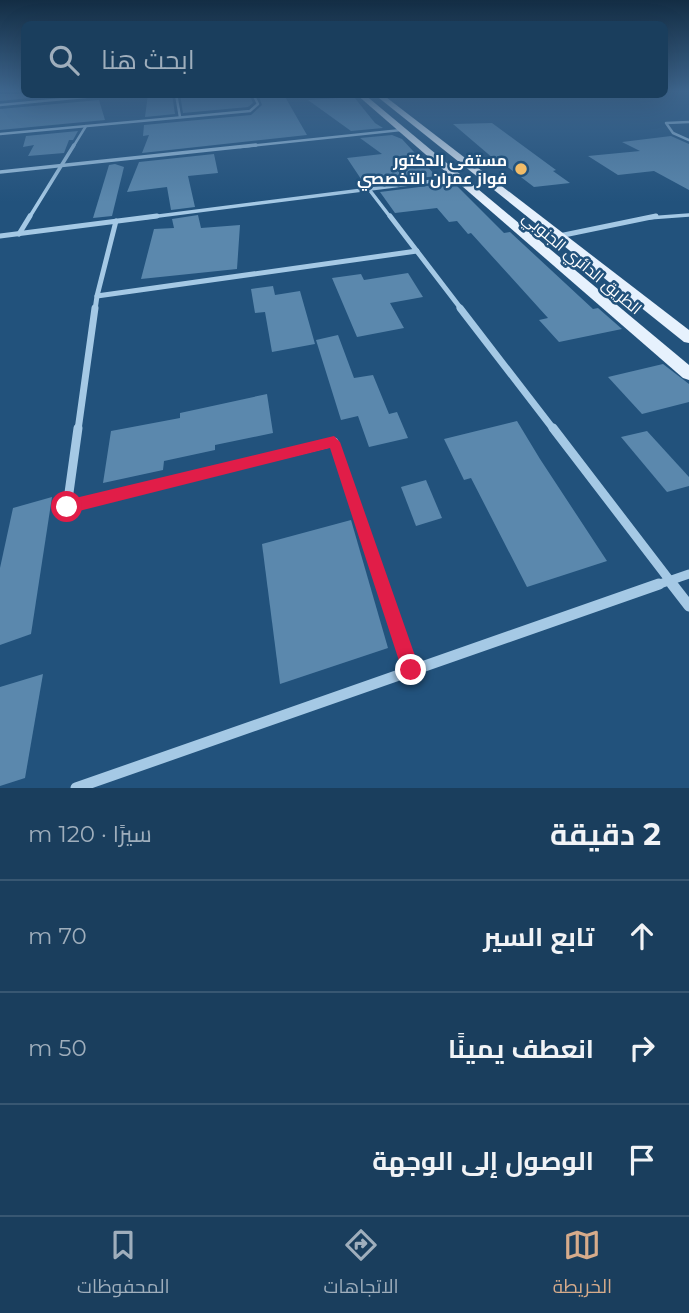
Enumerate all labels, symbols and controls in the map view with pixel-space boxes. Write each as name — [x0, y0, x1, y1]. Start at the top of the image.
search box — [21, 21, 668, 98]
icon: search — [45, 41, 83, 79]
text: ابحث هنا — [101, 44, 195, 76]
place label: مستفى الدكتور فواز عمران التخصصي — [357, 151, 507, 191]
marker: مستفى الدكتور فواز عمران التخصصي — [513, 161, 529, 177]
street label: الطريق الدائري الجنوبي — [516, 208, 645, 321]
route start — [51, 491, 82, 522]
route end — [395, 654, 426, 685]
text: 2 دقيقة — [550, 816, 661, 853]
text: سيرًا · 120 m — [28, 820, 152, 848]
icon: ahead — [623, 917, 661, 955]
text: تابع السير — [483, 921, 594, 953]
text: 70 m — [28, 922, 87, 950]
icon: right — [623, 1029, 661, 1067]
text: انعطف يمينًا — [448, 1033, 594, 1065]
text: 50 m — [28, 1034, 87, 1062]
icon: arrive — [623, 1141, 661, 1179]
text: الوصول إلى الوجهة — [372, 1145, 594, 1177]
tab: المحفوظات — [77, 1226, 170, 1304]
tab: الاتجاهات — [323, 1226, 399, 1304]
tab: الخريطة — [553, 1226, 612, 1304]

